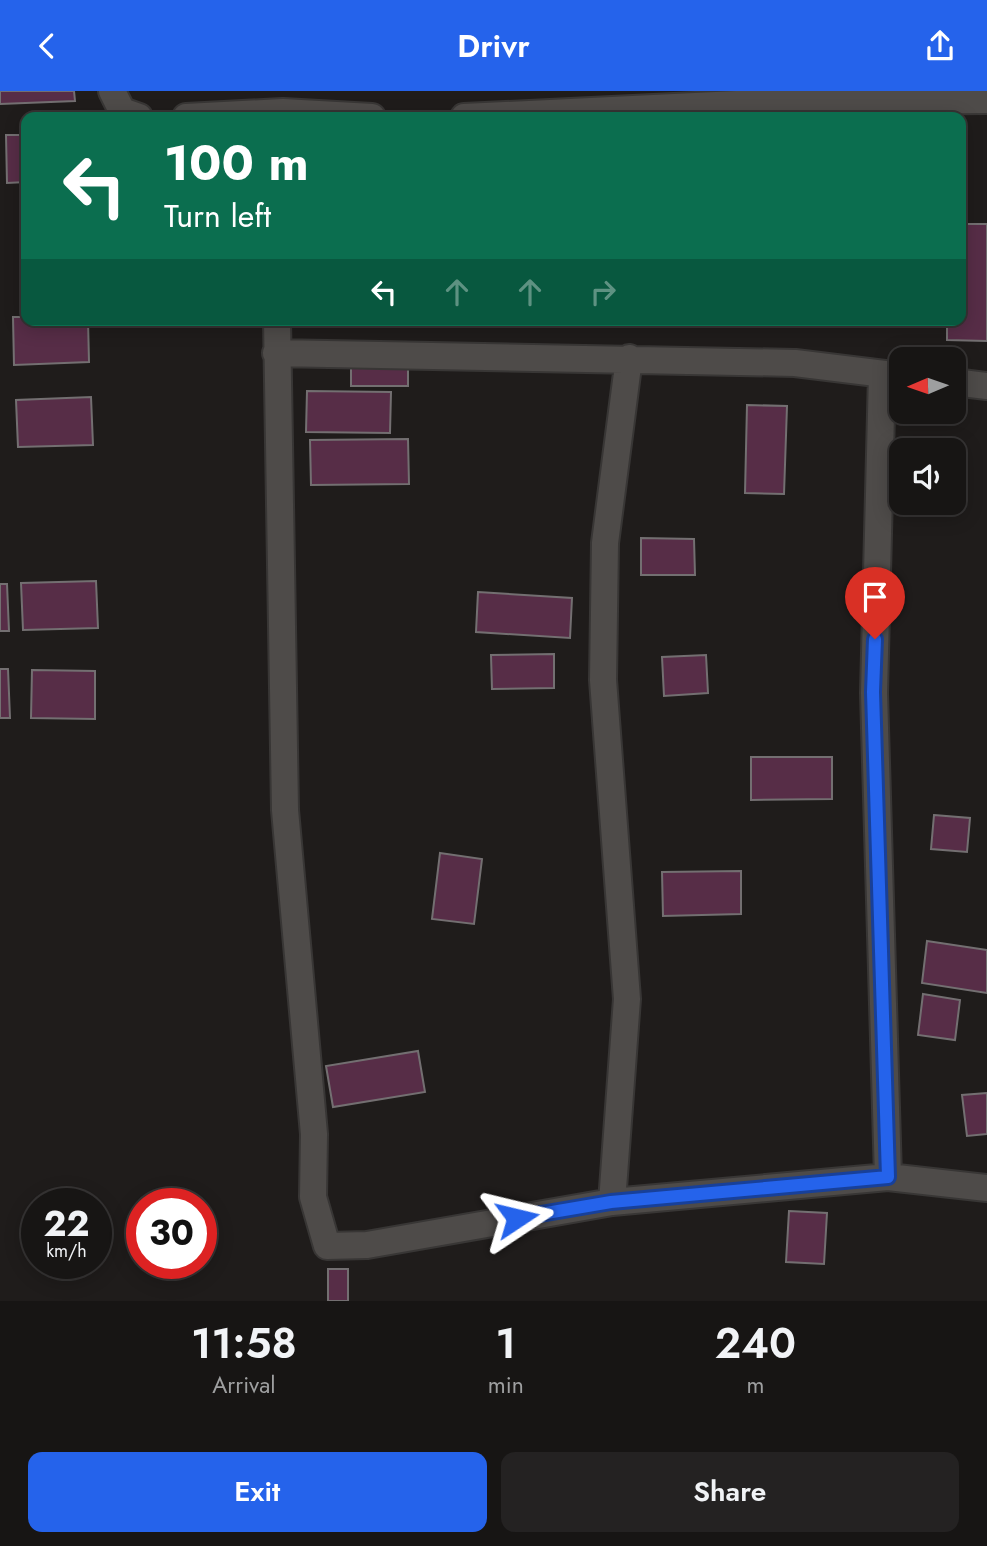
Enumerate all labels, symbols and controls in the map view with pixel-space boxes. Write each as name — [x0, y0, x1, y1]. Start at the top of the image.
text: Drivr — [457, 23, 530, 69]
icon: back — [28, 27, 66, 65]
icon: share — [921, 27, 959, 65]
text: 100 m — [164, 128, 309, 198]
icon: left — [49, 140, 140, 231]
text: Turn left — [164, 193, 271, 239]
icon: left — [365, 273, 403, 311]
icon: ahead — [438, 273, 476, 311]
icon: ahead — [511, 273, 549, 311]
icon: right — [584, 273, 622, 311]
north arrow — [889, 347, 966, 423]
map controls — [889, 347, 966, 515]
button: sound — [889, 438, 966, 515]
pin — [845, 567, 905, 639]
icon: arrive — [856, 578, 894, 616]
position arrow — [480, 1181, 554, 1255]
speed limit sign: 30 — [126, 1188, 217, 1279]
text: 22 — [44, 1199, 89, 1249]
text: km/h — [46, 1238, 87, 1264]
text: 11:58 — [191, 1313, 297, 1374]
text: 1 — [495, 1313, 516, 1374]
text: 240 — [715, 1313, 796, 1374]
text: Arrival — [212, 1368, 276, 1402]
text: min — [488, 1368, 524, 1402]
text: m — [746, 1368, 764, 1402]
button: Exit — [28, 1452, 487, 1532]
button: Share — [501, 1452, 959, 1532]

